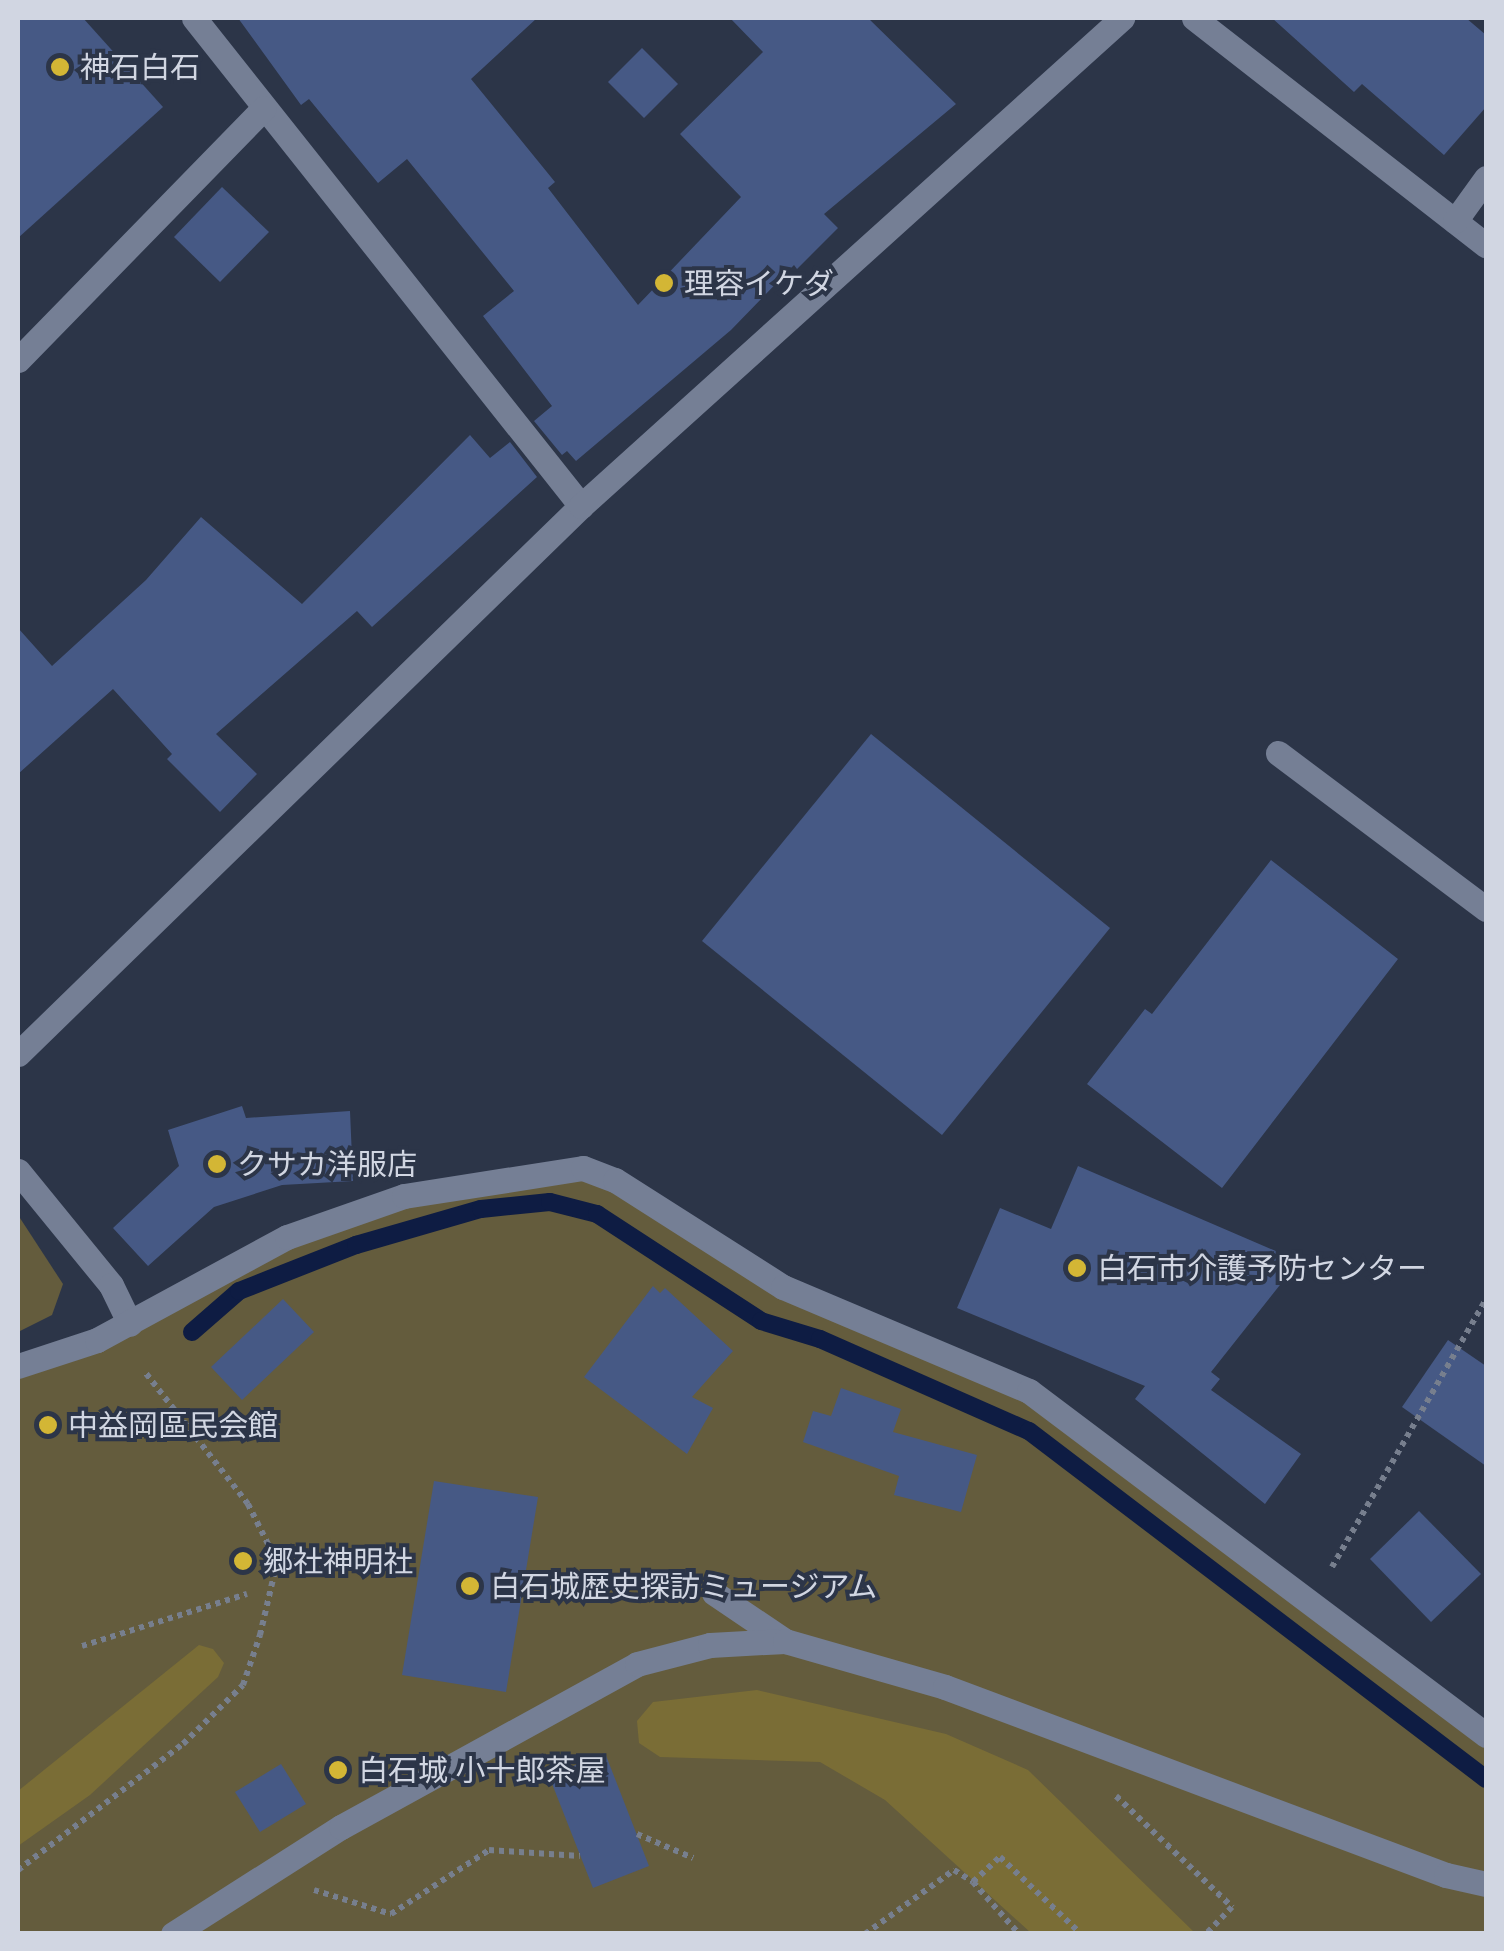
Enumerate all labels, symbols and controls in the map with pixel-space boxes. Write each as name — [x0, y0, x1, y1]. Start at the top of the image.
place label: 神石白石 — [80, 49, 200, 85]
marker: 神石白石 — [49, 56, 71, 78]
place label: 理容イケダ — [684, 265, 834, 301]
marker: 理容イケダ — [653, 272, 675, 294]
place label: クサカ洋服店 — [237, 1146, 417, 1182]
marker: クサカ洋服店 — [206, 1153, 228, 1175]
place label: 白石市介護予防センター — [1097, 1250, 1427, 1286]
marker: 白石市介護予防センター — [1066, 1257, 1088, 1279]
place label: 中益岡區民会館 — [68, 1407, 278, 1443]
marker: 中益岡區民会館 — [37, 1414, 59, 1436]
place label: 郷社神明社 — [263, 1543, 413, 1579]
marker: 郷社神明社 — [232, 1550, 254, 1572]
place label: 白石城歴史探訪ミュージアム — [490, 1568, 880, 1604]
marker: 白石城歴史探訪ミュージアム — [459, 1575, 481, 1597]
place label: 白石城 小十郎茶屋 — [358, 1752, 605, 1788]
marker: 白石城 小十郎茶屋 — [327, 1759, 349, 1781]

